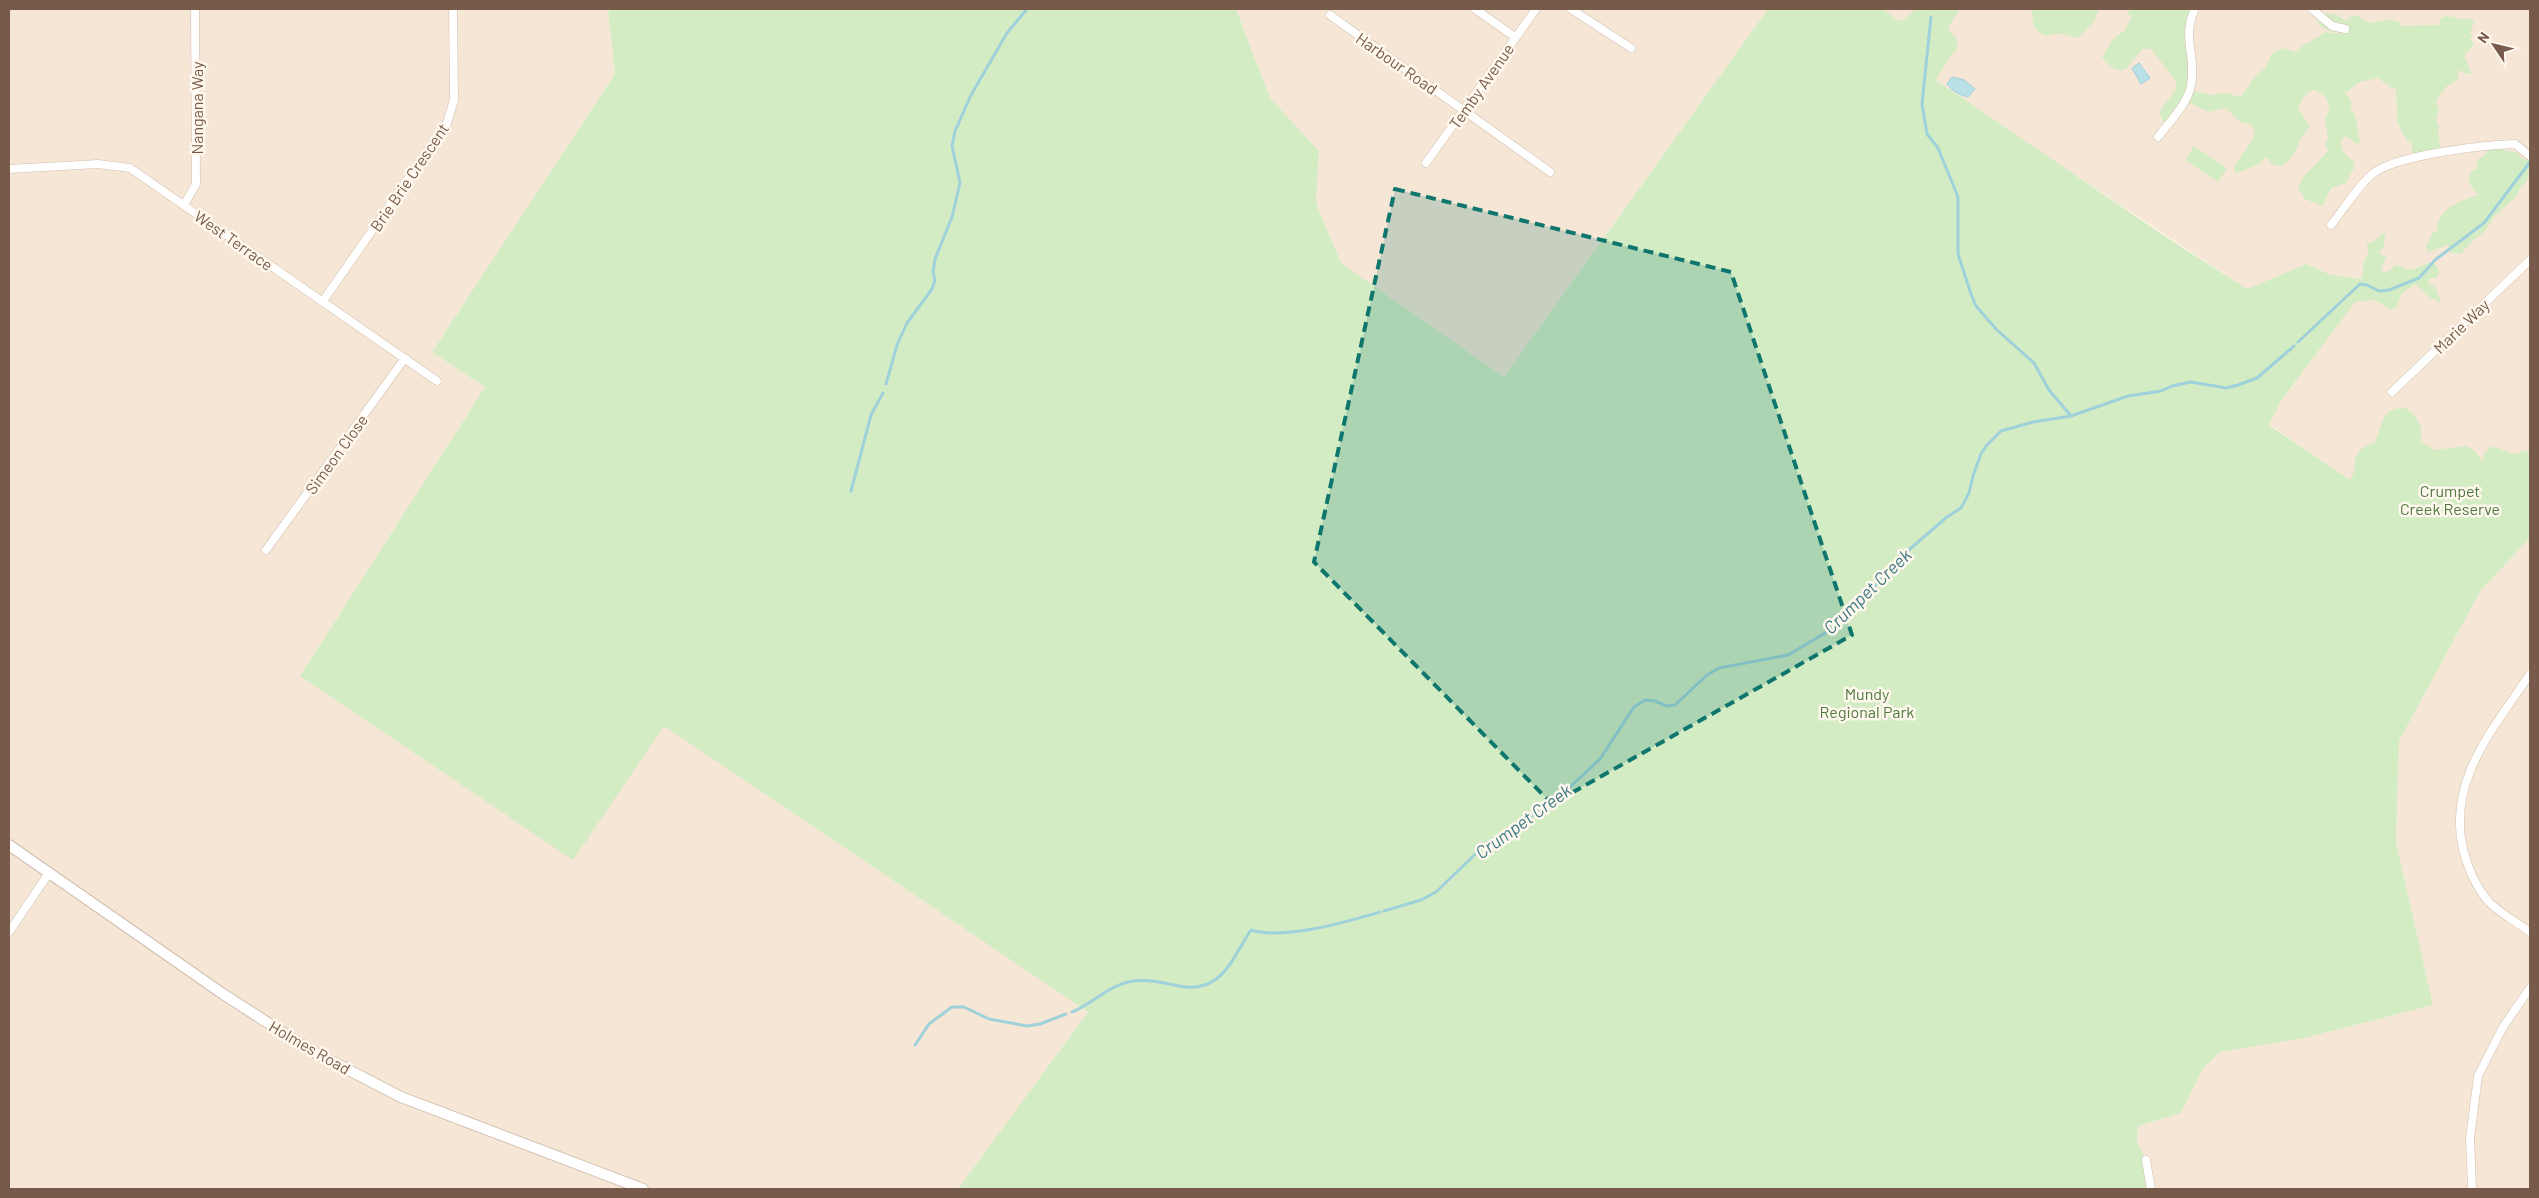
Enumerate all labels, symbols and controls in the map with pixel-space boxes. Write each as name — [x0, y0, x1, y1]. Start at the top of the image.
north arrow — [2469, 20, 2519, 70]
street label: Harbour Road — [1353, 28, 1441, 98]
text: N — [2473, 29, 2493, 46]
street label: Temby Avenue — [1445, 40, 1517, 132]
street label: Nangana Way — [187, 61, 206, 155]
street label: Brie Brie Crescent — [366, 119, 452, 235]
street label: West Terrace — [191, 206, 277, 274]
street label: Marie Way — [2429, 294, 2493, 357]
street label: Simeon Close — [301, 410, 371, 498]
park label: Crumpet Creek Reserve — [2400, 481, 2500, 518]
water label: Crumpet Creek — [1819, 543, 1916, 638]
park label: Mundy Regional Park — [1820, 684, 1914, 721]
water label: Crumpet Creek — [1471, 779, 1576, 863]
street label: Holmes Road — [266, 1016, 354, 1078]

